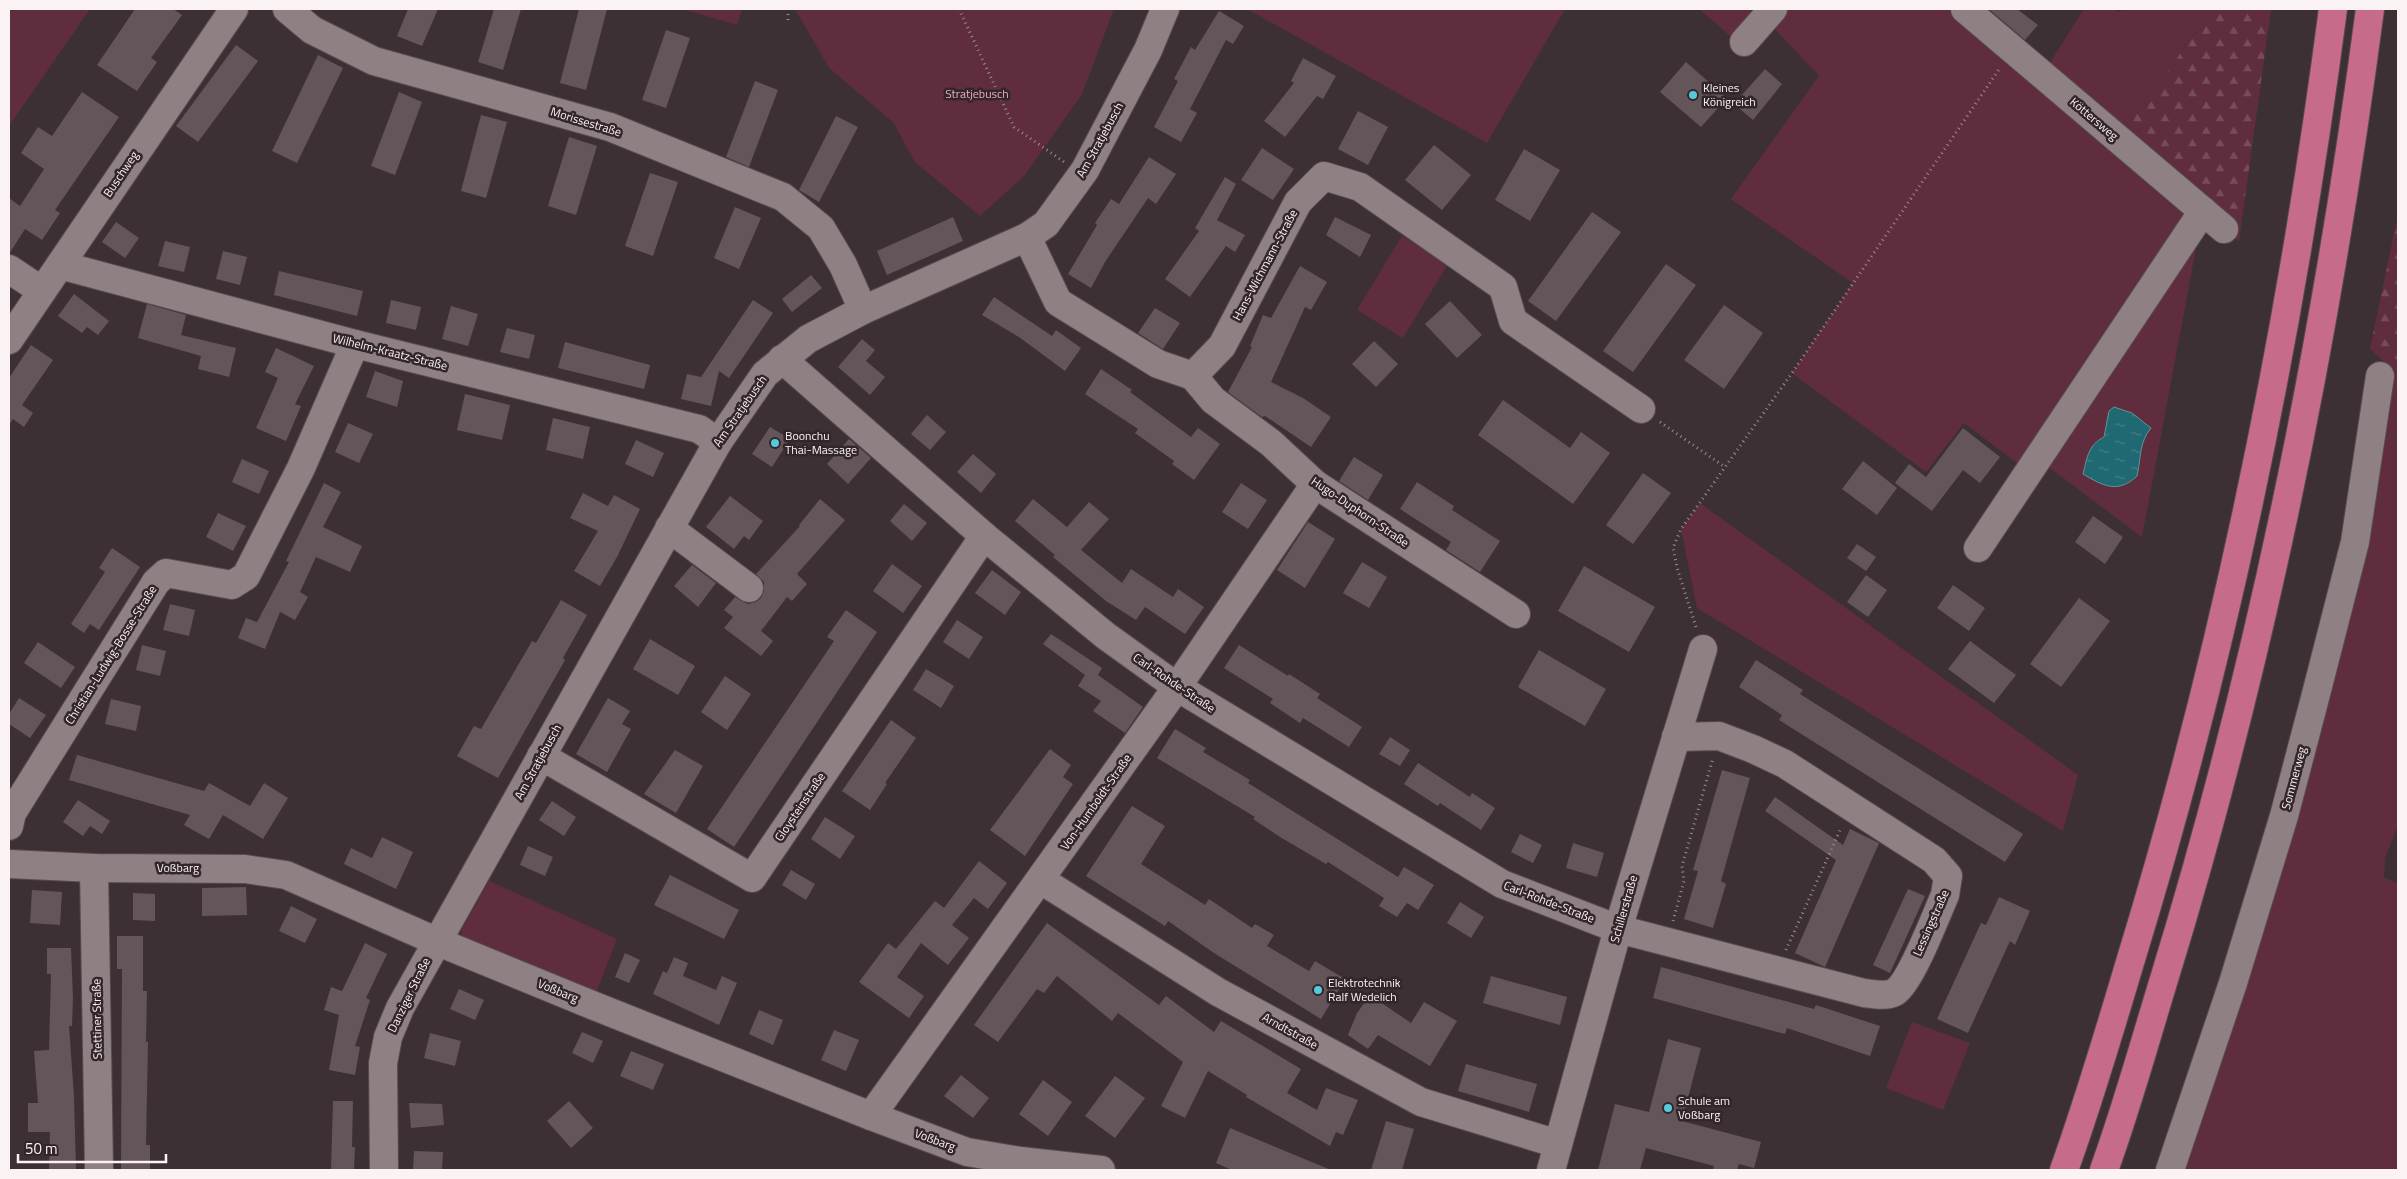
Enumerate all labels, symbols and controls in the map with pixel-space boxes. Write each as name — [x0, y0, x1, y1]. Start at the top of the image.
place label: Kleines Königreich — [1703, 78, 1756, 111]
park label: Stratjebusch — [945, 84, 1009, 103]
marker: Kleines Königreich — [1687, 89, 1699, 101]
street label: Köttersweg — [2066, 93, 2123, 145]
street label: Am Stratjebusch — [1071, 99, 1128, 181]
street label: Morissestraße — [548, 102, 624, 141]
street label: Buschweg — [98, 147, 143, 201]
street label: Hans-Wichmann-Straße — [1227, 206, 1302, 324]
street label: Wilhelm-Kraatz-Straße — [331, 328, 449, 375]
street label: Am Stratjebusch — [708, 371, 771, 450]
place label: Boonchu Thai-Massage — [785, 426, 857, 459]
marker: Boonchu Thai-Massage — [769, 437, 781, 449]
street label: Hugo-Duphorn-Straße — [1307, 472, 1413, 552]
street label: Christian-Ludwig-Bosse-Straße — [60, 581, 161, 728]
street label: Carl-Rohde-Straße — [1129, 648, 1219, 717]
street label: Am Stratjebusch — [509, 721, 566, 803]
street label: Sommerweg — [2276, 744, 2311, 811]
street label: Von-Humboldt-Straße — [1055, 750, 1136, 854]
street label: Gloysteinstraße — [769, 768, 830, 845]
street label: Voßbarg — [157, 858, 199, 877]
street label: Schillerstraße — [1605, 873, 1642, 945]
street label: Carl-Rohde-Straße — [1501, 875, 1597, 928]
street label: Lessingstraße — [1907, 886, 1954, 959]
street label: Danziger Straße — [382, 954, 435, 1035]
place label: Elektrotechnik Ralf Wedelich — [1328, 973, 1401, 1006]
street label: Voßbarg — [535, 974, 581, 1007]
street label: Stettiner Straße — [86, 978, 107, 1060]
marker: Elektrotechnik Ralf Wedelich — [1312, 984, 1324, 996]
street label: Arndtstraße — [1259, 1007, 1322, 1054]
place label: Schule am Voßbarg — [1678, 1091, 1730, 1124]
marker: Schule am Voßbarg — [1662, 1102, 1674, 1114]
street label: Voßbarg — [912, 1123, 958, 1156]
scale bar — [18, 1132, 165, 1164]
text: 50 m — [25, 1137, 58, 1160]

